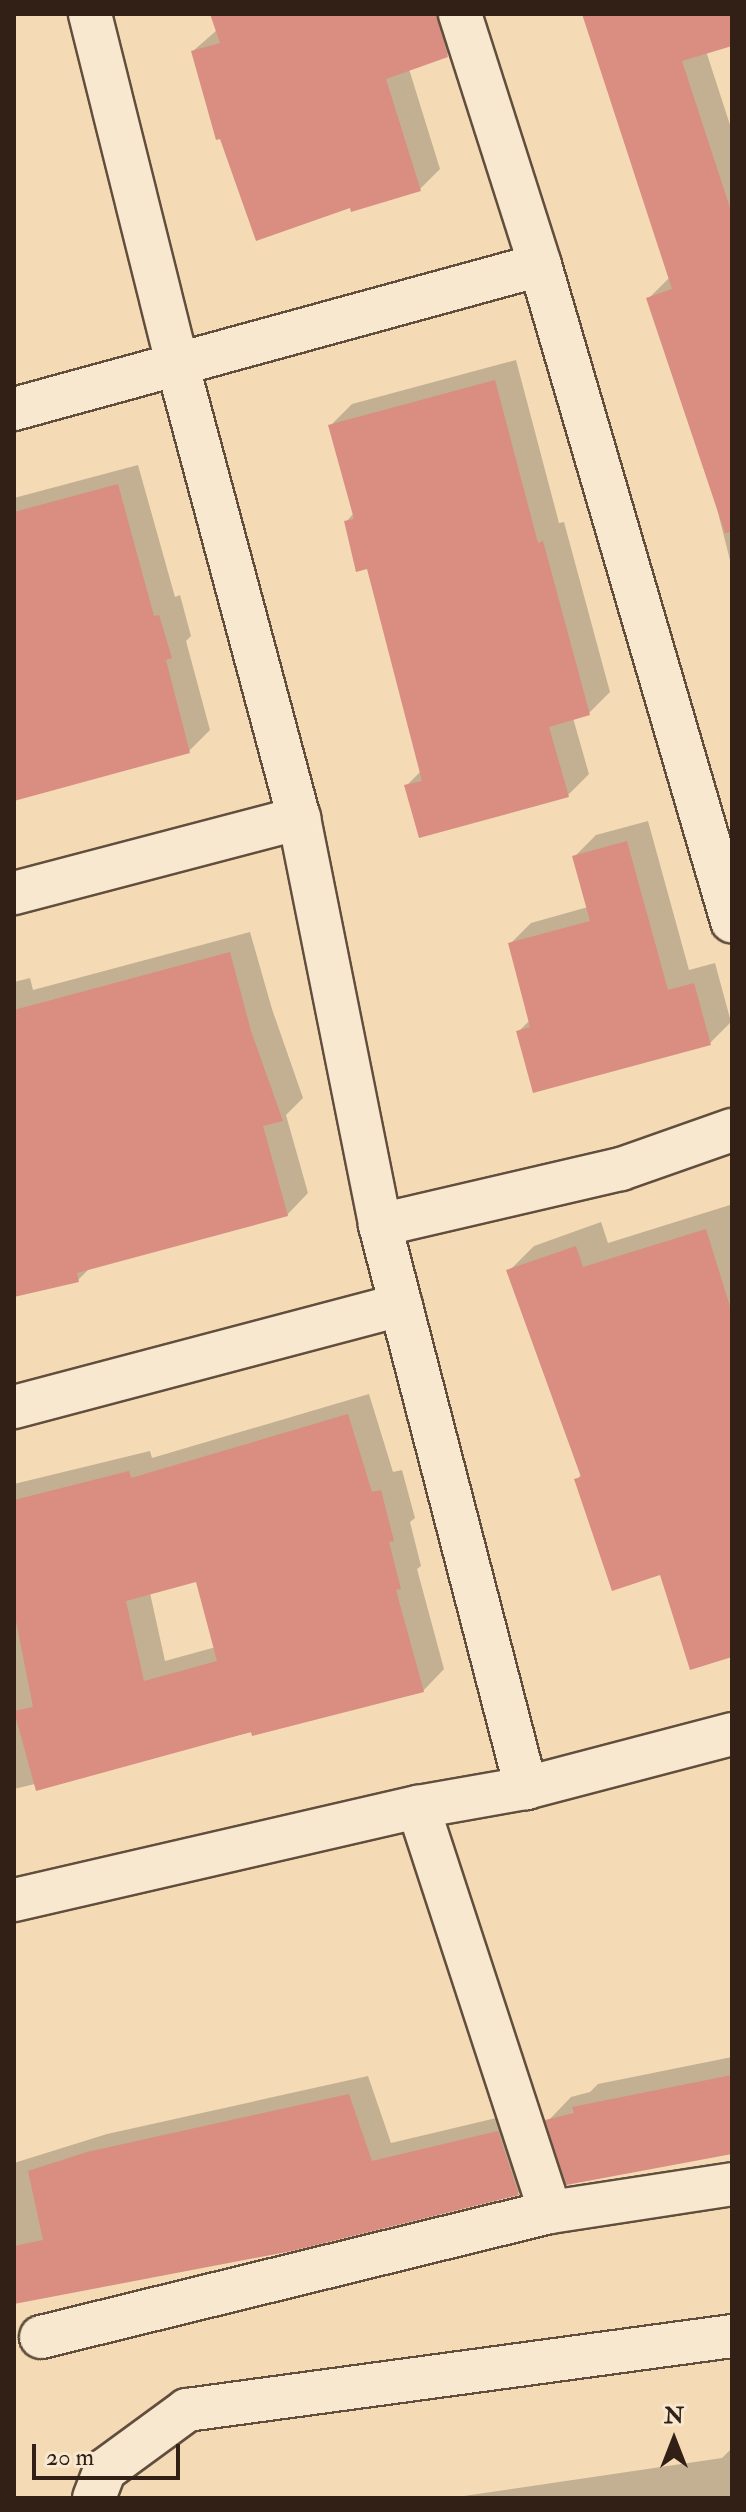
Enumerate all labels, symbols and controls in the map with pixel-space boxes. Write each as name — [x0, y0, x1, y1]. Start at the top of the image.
north arrow — [634, 2400, 714, 2480]
text: N — [664, 2402, 684, 2430]
scale bar — [36, 2428, 184, 2478]
text: 20 m — [46, 2442, 94, 2473]

